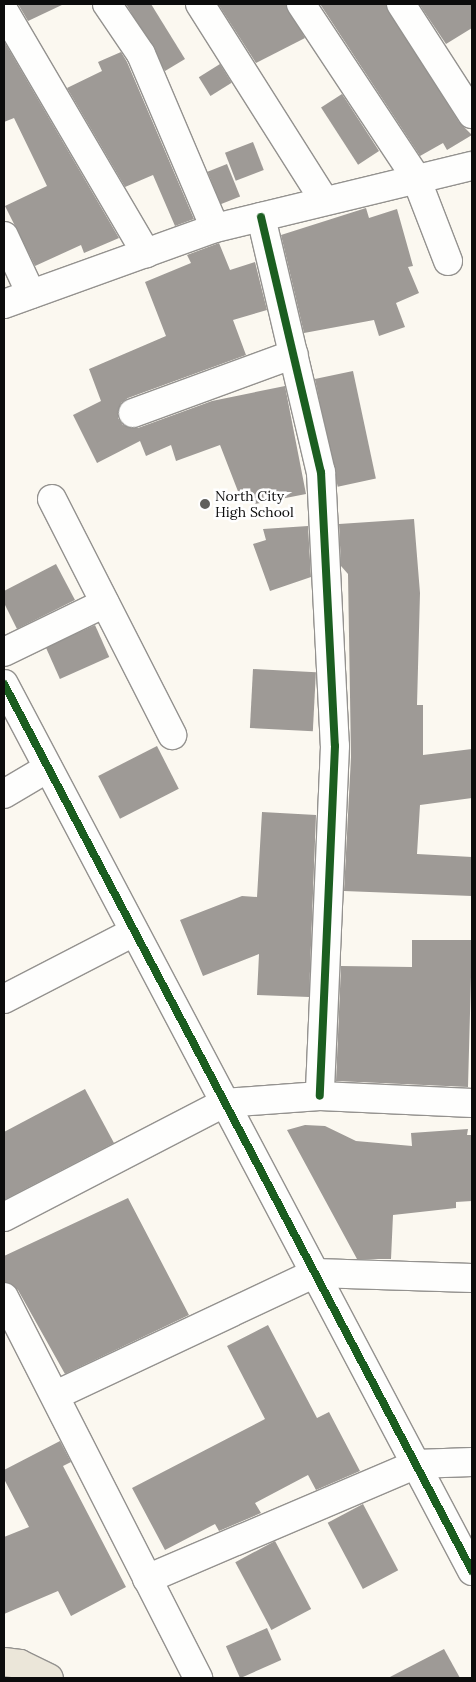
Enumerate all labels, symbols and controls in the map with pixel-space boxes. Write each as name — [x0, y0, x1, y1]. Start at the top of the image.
place label: North City High School — [215, 488, 294, 520]
marker: North City High School — [199, 498, 211, 510]

